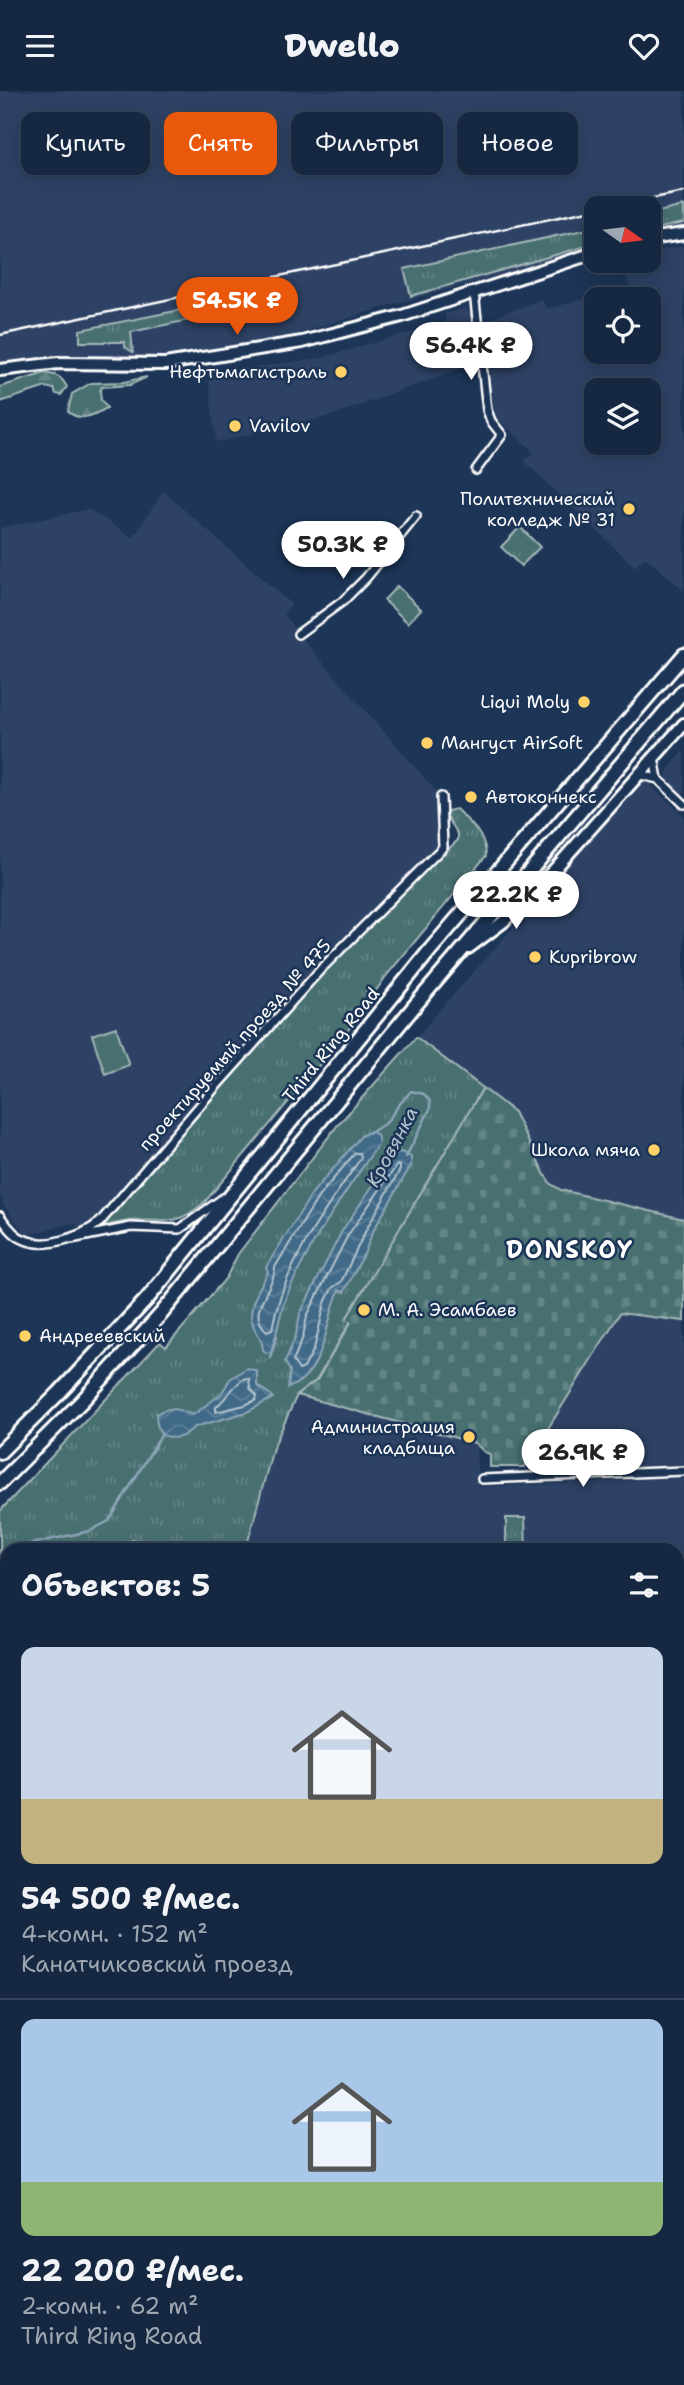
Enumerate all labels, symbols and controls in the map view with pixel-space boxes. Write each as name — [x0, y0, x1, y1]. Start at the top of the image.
text: Dwello — [284, 24, 400, 67]
icon: menu — [21, 27, 59, 65]
icon: heart — [625, 27, 663, 65]
chip: Купить — [21, 112, 150, 175]
chip: Снять — [164, 112, 277, 175]
chip: Фильтры — [291, 112, 443, 175]
chip: Новое — [457, 112, 578, 175]
north arrow — [584, 196, 662, 273]
map controls — [584, 196, 661, 455]
pin: 54.5K ₽ — [172, 278, 302, 337]
text: 54.5K ₽ — [192, 285, 282, 315]
button: locate — [584, 287, 661, 364]
pin: 56.4K ₽ — [406, 323, 536, 382]
text: 56.4K ₽ — [426, 330, 516, 360]
place label: Нефтьмагистраль — [169, 360, 327, 384]
marker: Нефтьмагистраль — [333, 364, 349, 380]
button: layers — [584, 378, 661, 455]
place label: Vavilov — [249, 414, 310, 438]
marker: Vavilov — [227, 418, 243, 434]
place label: Политехнический колледж № 31 — [460, 487, 615, 532]
marker: Политехнический колледж № 31 — [621, 501, 637, 517]
pin: 50.3K ₽ — [278, 521, 408, 581]
text: 50.3K ₽ — [297, 529, 389, 559]
place label: Liqui Moly — [480, 690, 570, 714]
marker: Liqui Moly — [576, 694, 592, 710]
place label: Мангуст AirSoft — [441, 731, 583, 755]
marker: Мангуст AirSoft — [419, 735, 435, 751]
place label: Автоконнекс — [485, 785, 597, 809]
marker: Автоконнекс — [463, 789, 479, 805]
pin: 22.2K ₽ — [451, 871, 581, 931]
text: 22.2K ₽ — [469, 879, 563, 909]
street label: проектируемый проезд № 475 — [133, 934, 337, 1156]
place label: Kupribrow — [549, 945, 637, 969]
marker: Kupribrow — [527, 949, 543, 965]
street label: Third Ring Road — [277, 982, 385, 1108]
water label: Кровянка — [360, 1102, 424, 1192]
place label: Школа мяча — [531, 1138, 640, 1162]
marker: Школа мяча — [646, 1142, 662, 1158]
district label: DONSKOY — [506, 1234, 634, 1266]
place label: М. А. Эсамбаев — [378, 1298, 516, 1322]
marker: М. А. Эсамбаев — [356, 1302, 372, 1318]
place label: Андрееевский — [39, 1324, 165, 1348]
marker: Андрееевский — [17, 1328, 33, 1344]
place label: Администрация кладбища — [311, 1415, 455, 1460]
marker: Администрация кладбища — [461, 1429, 477, 1445]
pin: 26.9K ₽ — [518, 1429, 648, 1489]
text: 26.9K ₽ — [538, 1437, 628, 1467]
text: Объектов: 5 — [21, 1565, 210, 1606]
icon: filters — [625, 1566, 663, 1604]
icon: home — [279, 1692, 405, 1818]
text: 54 500 ₽/мес. — [21, 1878, 240, 1919]
text: 4-комн. · 152 m² — [21, 1919, 208, 1949]
text: Канатчиковский проезд — [21, 1949, 293, 1979]
icon: home — [279, 2064, 405, 2190]
text: 22 200 ₽/мес. — [21, 2250, 244, 2291]
text: 2-комн. · 62 m² — [21, 2291, 199, 2321]
text: Third Ring Road — [21, 2321, 202, 2351]

